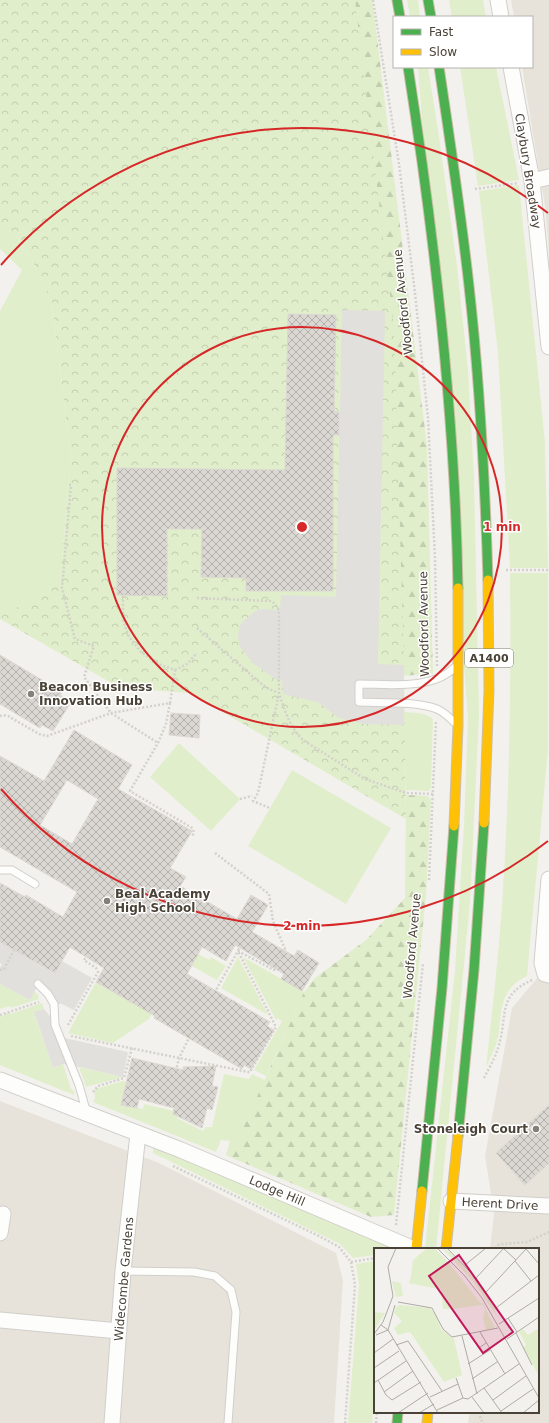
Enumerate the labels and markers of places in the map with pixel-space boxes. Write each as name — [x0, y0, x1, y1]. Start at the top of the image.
centre of rings — [295, 520, 309, 534]
place label: Beacon Business Innovation Hub — [39, 680, 152, 708]
marker: Beacon Business Innovation Hub — [26, 689, 36, 699]
place label: Beal Academy High School — [115, 887, 210, 915]
marker: Beal Academy High School — [102, 896, 112, 906]
place label: Stoneleigh Court — [414, 1122, 528, 1136]
marker: Stoneleigh Court — [531, 1124, 541, 1134]

